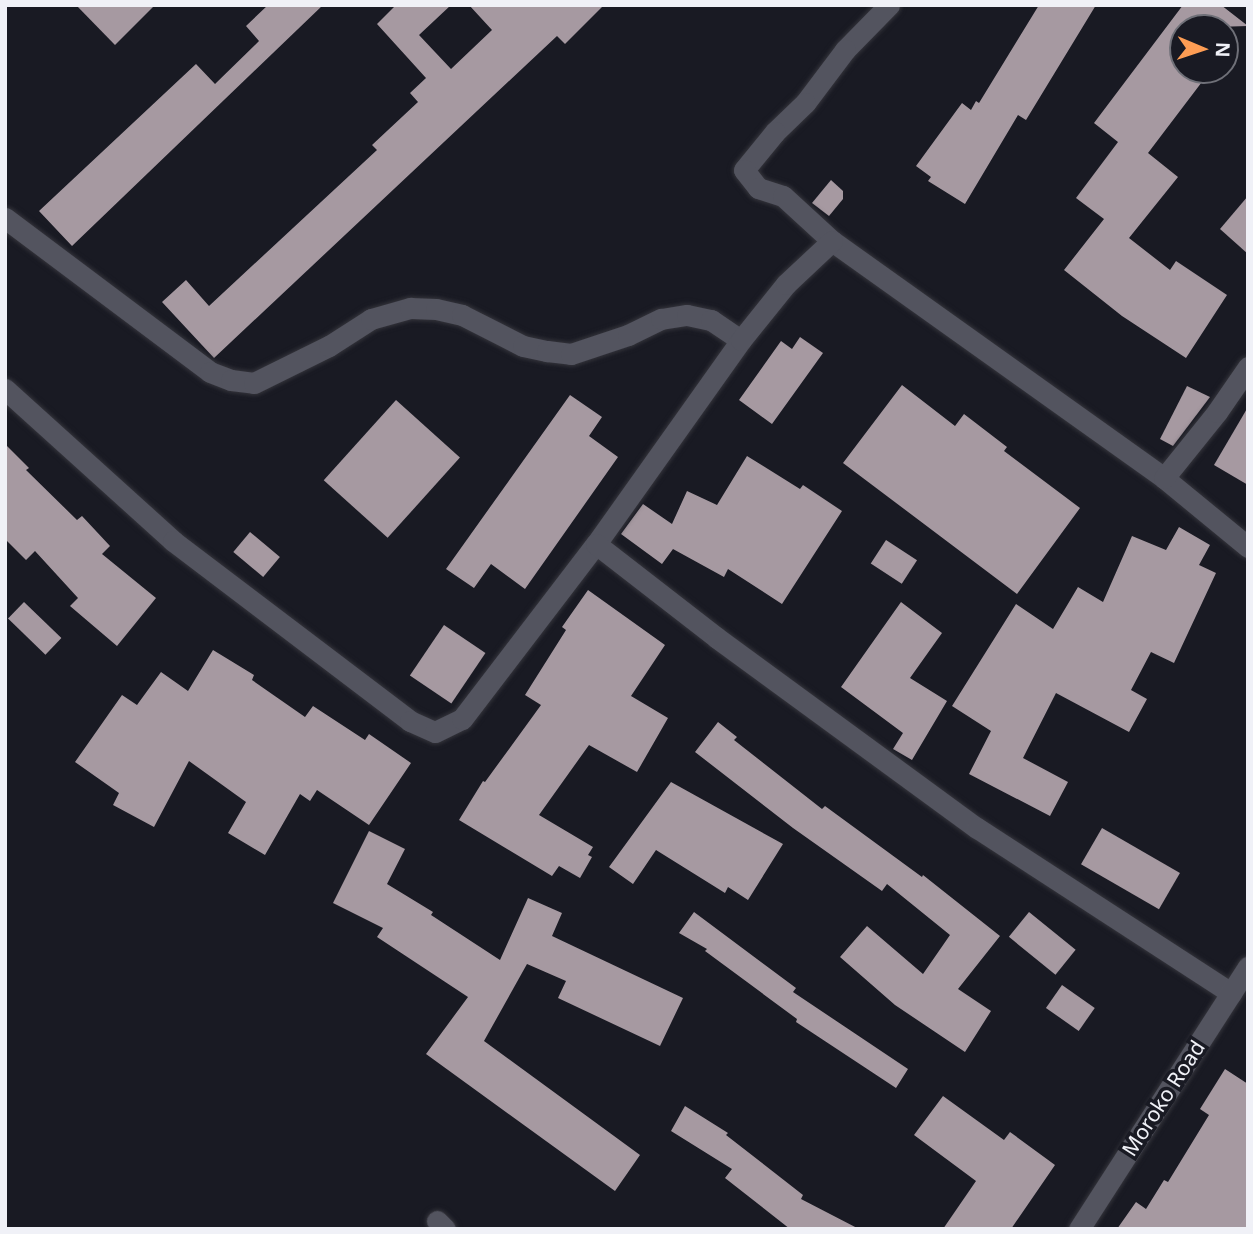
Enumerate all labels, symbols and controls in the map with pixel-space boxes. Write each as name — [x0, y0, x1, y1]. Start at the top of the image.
north arrow — [1169, 14, 1239, 84]
text: N — [1210, 41, 1236, 58]
street label: Moroko Road — [1116, 1036, 1210, 1160]

